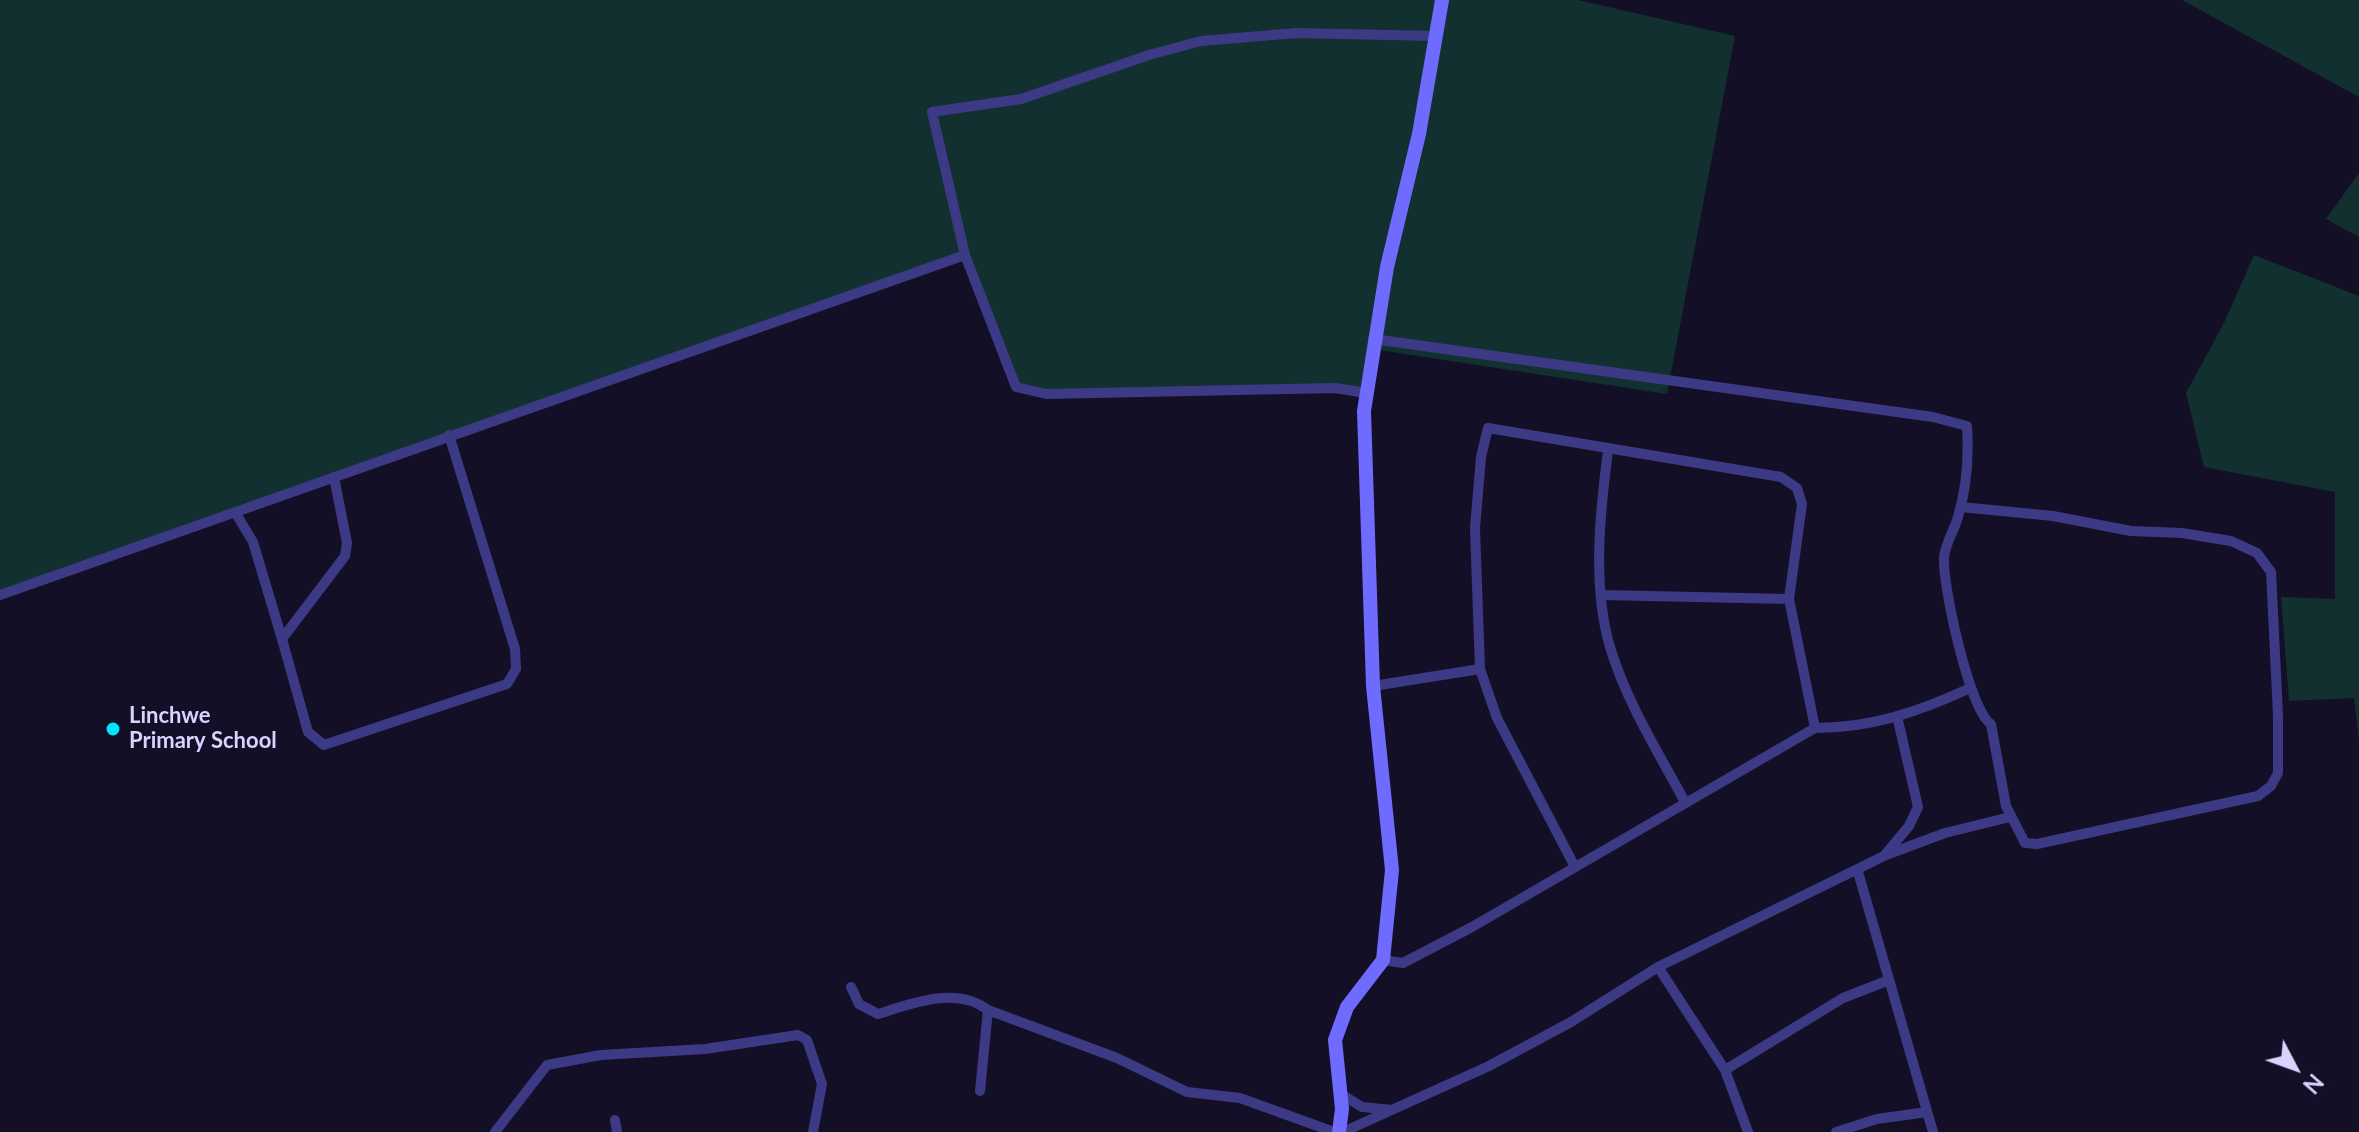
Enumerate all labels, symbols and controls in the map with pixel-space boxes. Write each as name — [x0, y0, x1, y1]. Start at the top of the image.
place label: Linchwe Primary School — [129, 703, 277, 754]
marker: Linchwe Primary School — [104, 720, 122, 738]
north arrow — [2255, 1028, 2335, 1108]
text: N — [2298, 1069, 2329, 1099]

